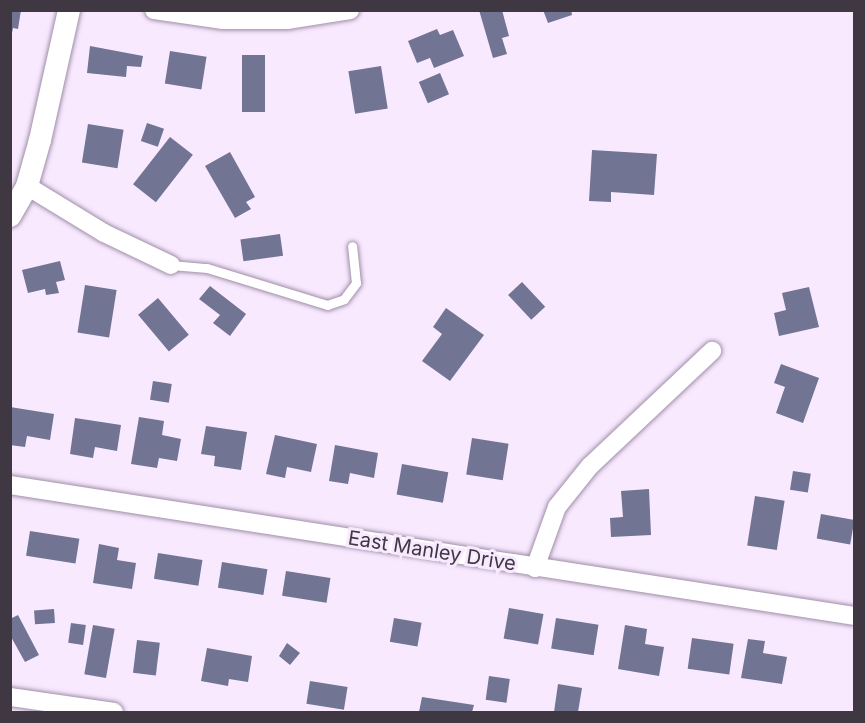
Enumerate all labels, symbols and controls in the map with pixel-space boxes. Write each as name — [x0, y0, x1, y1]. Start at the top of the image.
street label: East Manley Drive — [346, 526, 518, 576]

